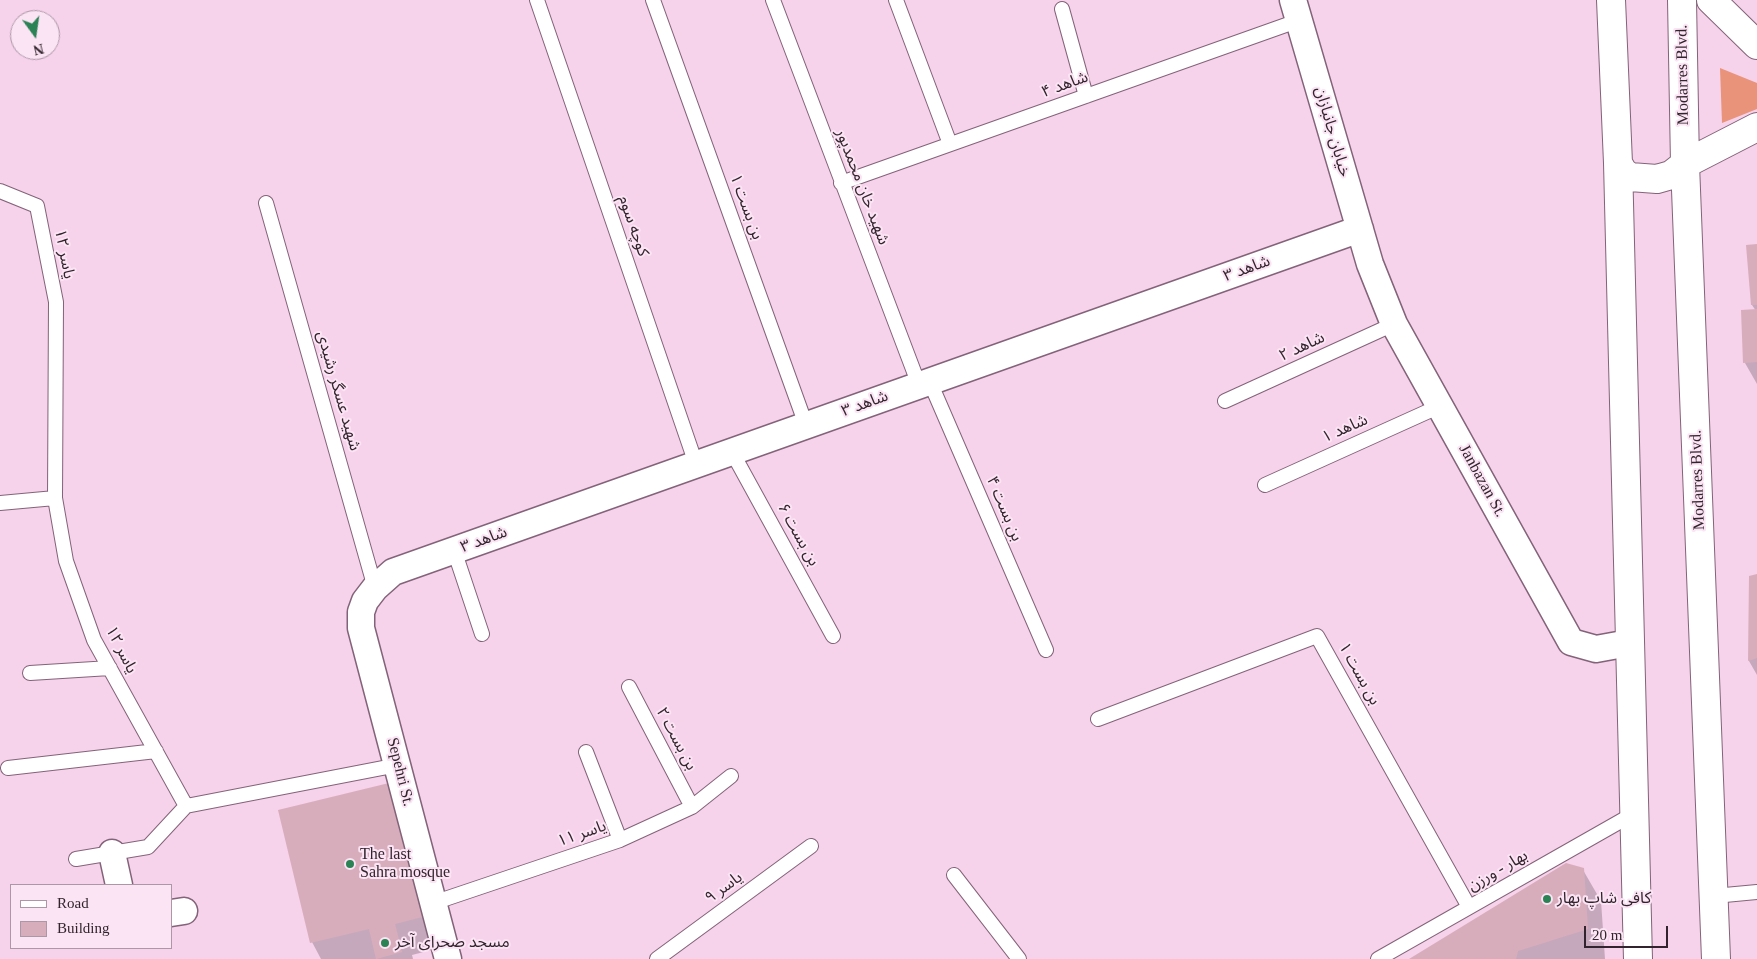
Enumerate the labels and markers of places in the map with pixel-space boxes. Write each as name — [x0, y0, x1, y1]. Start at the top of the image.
place label: The last Sahra mosque — [360, 845, 450, 883]
marker: The last Sahra mosque — [344, 858, 356, 870]
place label: کافی شاپ بهار — [1557, 889, 1651, 909]
marker: کافی شاپ بهار — [1541, 893, 1553, 905]
place label: مسجد صحرای آخر — [395, 933, 510, 953]
marker: مسجد صحرای آخر — [379, 937, 391, 949]

